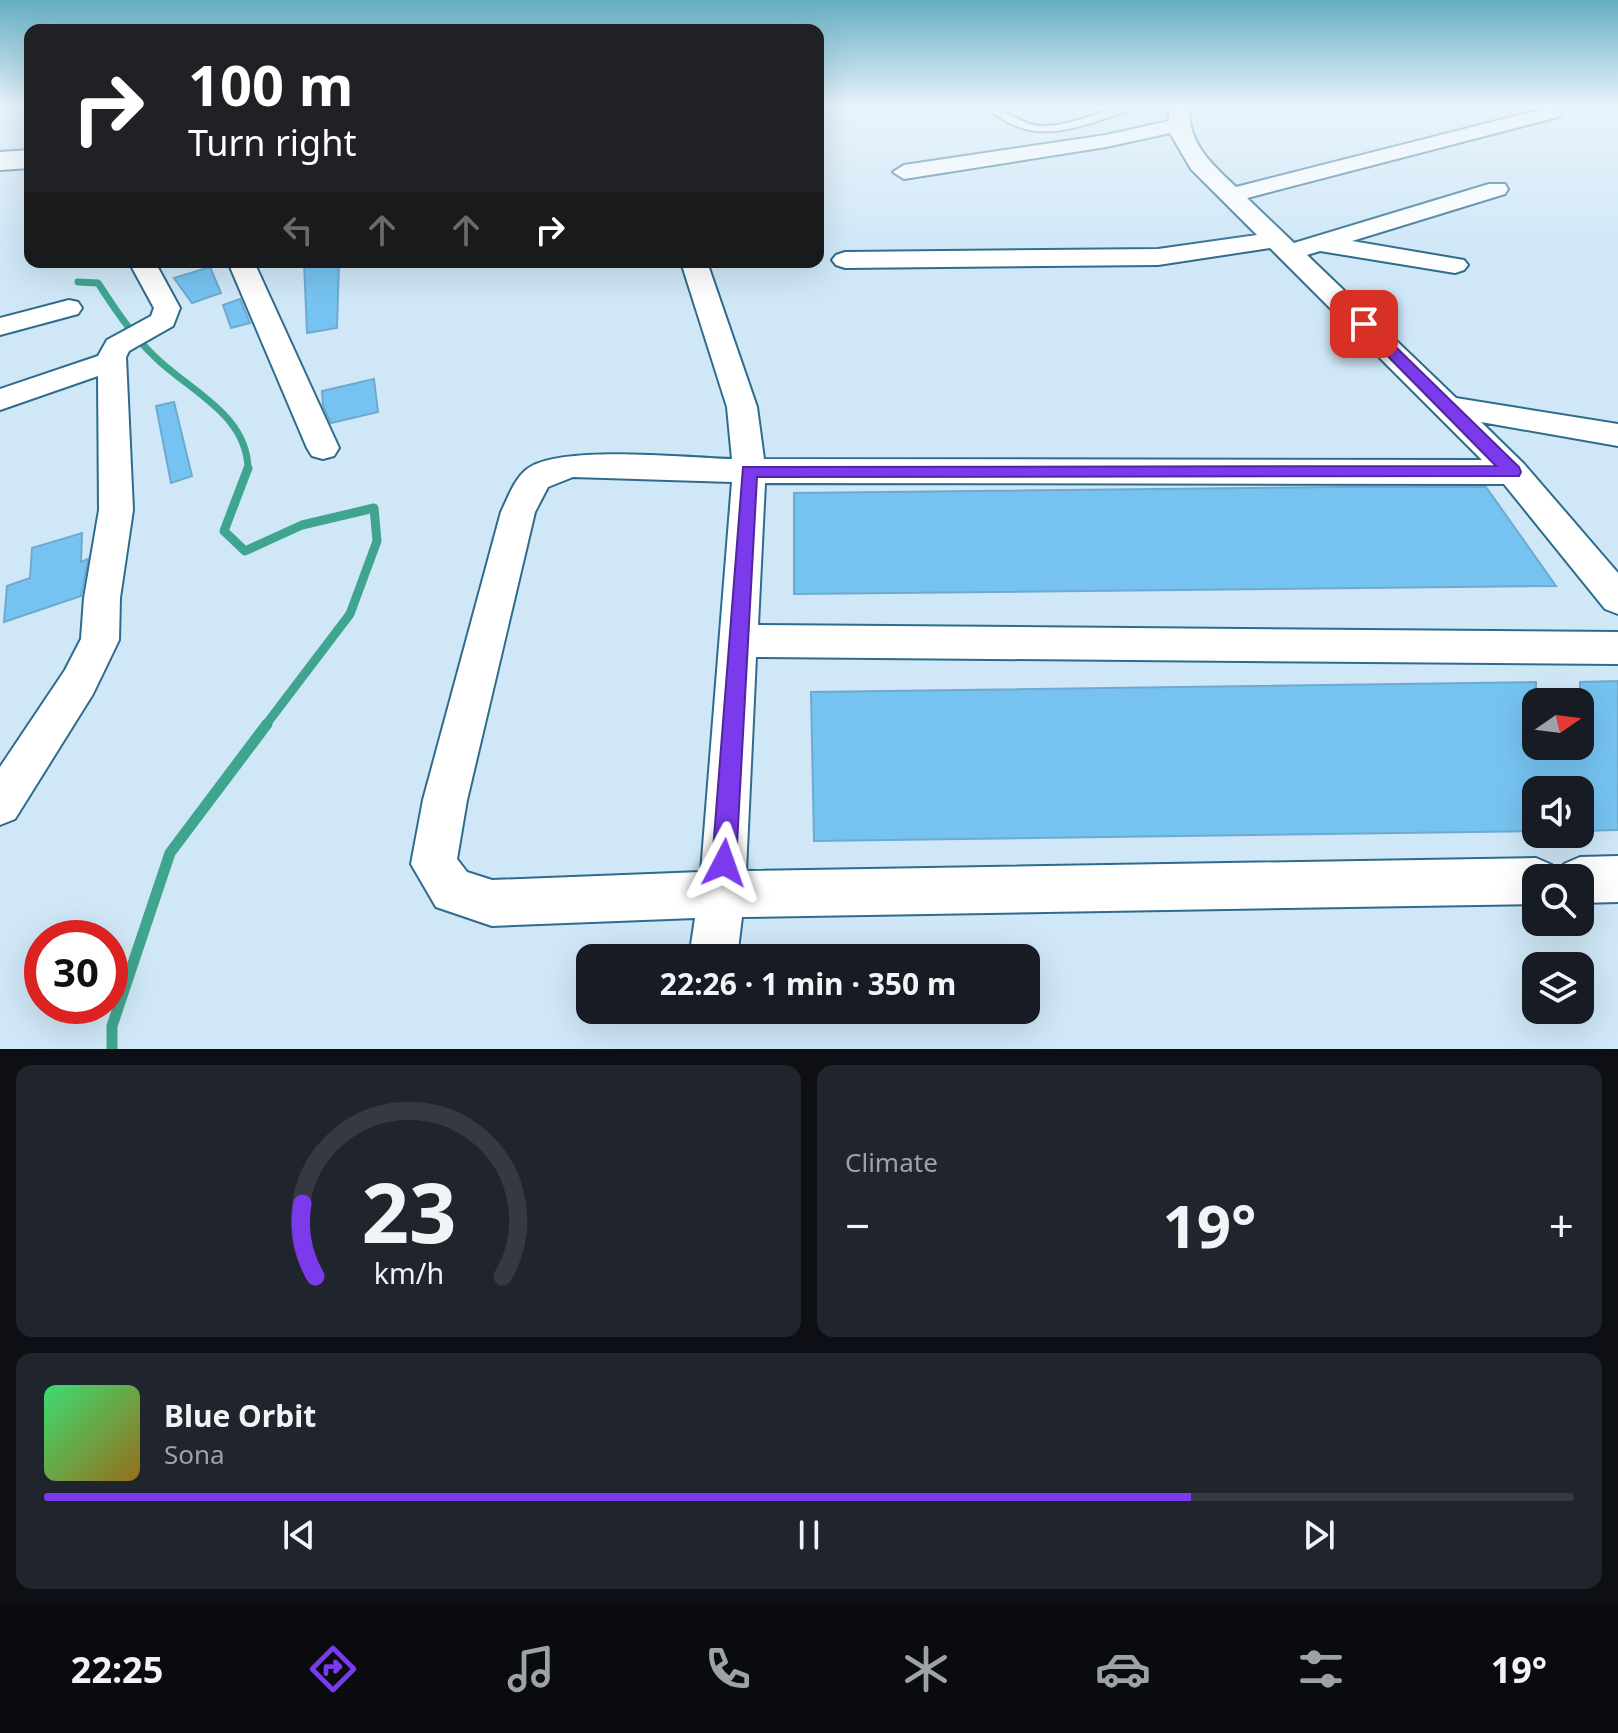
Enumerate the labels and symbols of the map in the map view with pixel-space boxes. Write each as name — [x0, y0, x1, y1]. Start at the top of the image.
pin — [1330, 290, 1398, 358]
north arrow — [1522, 688, 1594, 760]
position arrow — [682, 821, 766, 905]
speed limit sign: 30 — [24, 920, 128, 1024]

